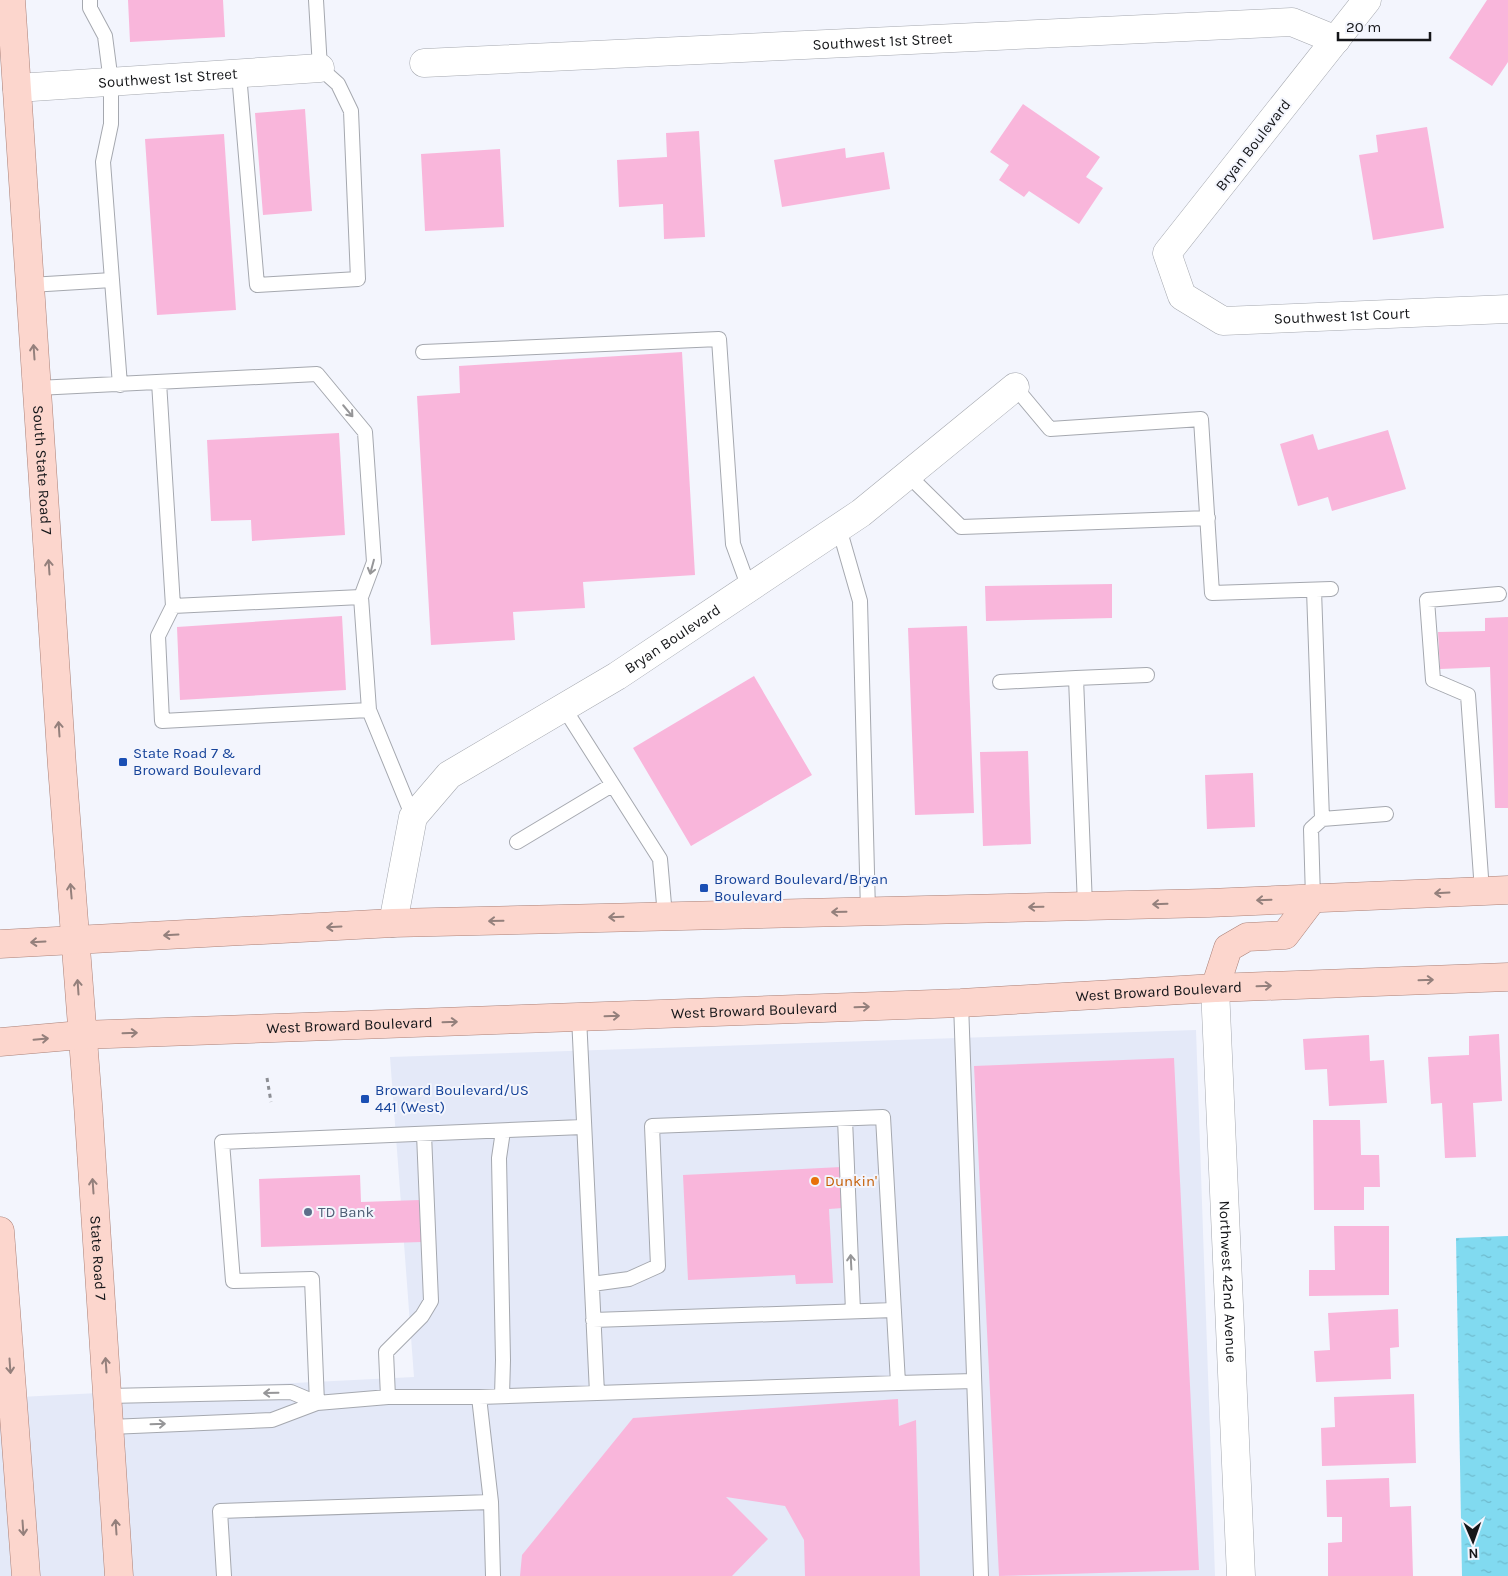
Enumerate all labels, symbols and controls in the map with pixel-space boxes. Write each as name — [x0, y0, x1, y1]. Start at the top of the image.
scale bar — [1338, 10, 1430, 42]
text: 20 m — [1346, 18, 1381, 36]
street label: Southwest 1st Street — [812, 29, 953, 54]
street label: Southwest 1st Street — [97, 64, 238, 92]
street label: Bryan Boulevard — [1212, 96, 1294, 194]
street label: Southwest 1st Court — [1273, 304, 1411, 328]
one-way arrow — [30, 345, 39, 361]
street label: South State Road 7 — [29, 405, 56, 535]
one-way arrow — [342, 405, 353, 418]
one-way arrow — [366, 558, 376, 574]
one-way arrow — [44, 559, 53, 575]
street label: Bryan Boulevard — [621, 600, 724, 677]
one-way arrow — [55, 721, 64, 737]
place label: State Road 7 & Broward Boulevard — [133, 744, 262, 779]
marker: State Road 7 & Broward Boulevard — [117, 756, 129, 768]
place label: Broward Boulevard/Bryan Boulevard — [714, 870, 888, 905]
marker: Broward Boulevard/Bryan Boulevard — [698, 882, 710, 894]
one-way arrow — [66, 883, 76, 899]
one-way arrow — [1434, 888, 1450, 897]
one-way arrow — [1256, 896, 1272, 905]
one-way arrow — [1153, 899, 1169, 909]
one-way arrow — [1028, 902, 1044, 912]
one-way arrow — [831, 907, 847, 917]
one-way arrow — [608, 913, 624, 922]
one-way arrow — [488, 916, 504, 926]
one-way arrow — [326, 922, 342, 931]
one-way arrow — [164, 930, 180, 939]
one-way arrow — [30, 937, 46, 946]
one-way arrow — [1418, 975, 1434, 985]
street label: West Broward Boulevard — [1075, 978, 1242, 1005]
one-way arrow — [74, 980, 83, 996]
one-way arrow — [1255, 981, 1271, 991]
street label: West Broward Boulevard — [671, 999, 838, 1023]
one-way arrow — [854, 1002, 870, 1011]
one-way arrow — [604, 1011, 620, 1021]
street label: West Broward Boulevard — [266, 1013, 433, 1037]
one-way arrow — [441, 1017, 457, 1027]
one-way arrow — [122, 1029, 138, 1038]
one-way arrow — [32, 1034, 48, 1043]
place label: Broward Boulevard/US 441 (West) — [375, 1081, 529, 1116]
marker: Broward Boulevard/US 441 (West) — [359, 1093, 371, 1105]
place label: Dunkin' — [825, 1172, 877, 1190]
marker: Dunkin' — [809, 1175, 821, 1187]
one-way arrow — [89, 1178, 98, 1194]
street label: Northwest 42nd Avenue — [1215, 1200, 1241, 1363]
place label: TD Bank — [318, 1203, 374, 1221]
marker: TD Bank — [302, 1206, 314, 1218]
street label: State Road 7 — [86, 1215, 110, 1301]
one-way arrow — [847, 1255, 856, 1271]
one-way arrow — [101, 1357, 110, 1373]
one-way arrow — [6, 1358, 15, 1374]
one-way arrow — [263, 1388, 279, 1397]
one-way arrow — [150, 1420, 166, 1429]
north arrow — [1448, 1516, 1498, 1566]
one-way arrow — [18, 1520, 27, 1536]
one-way arrow — [112, 1520, 121, 1536]
text: N — [1468, 1545, 1479, 1562]

